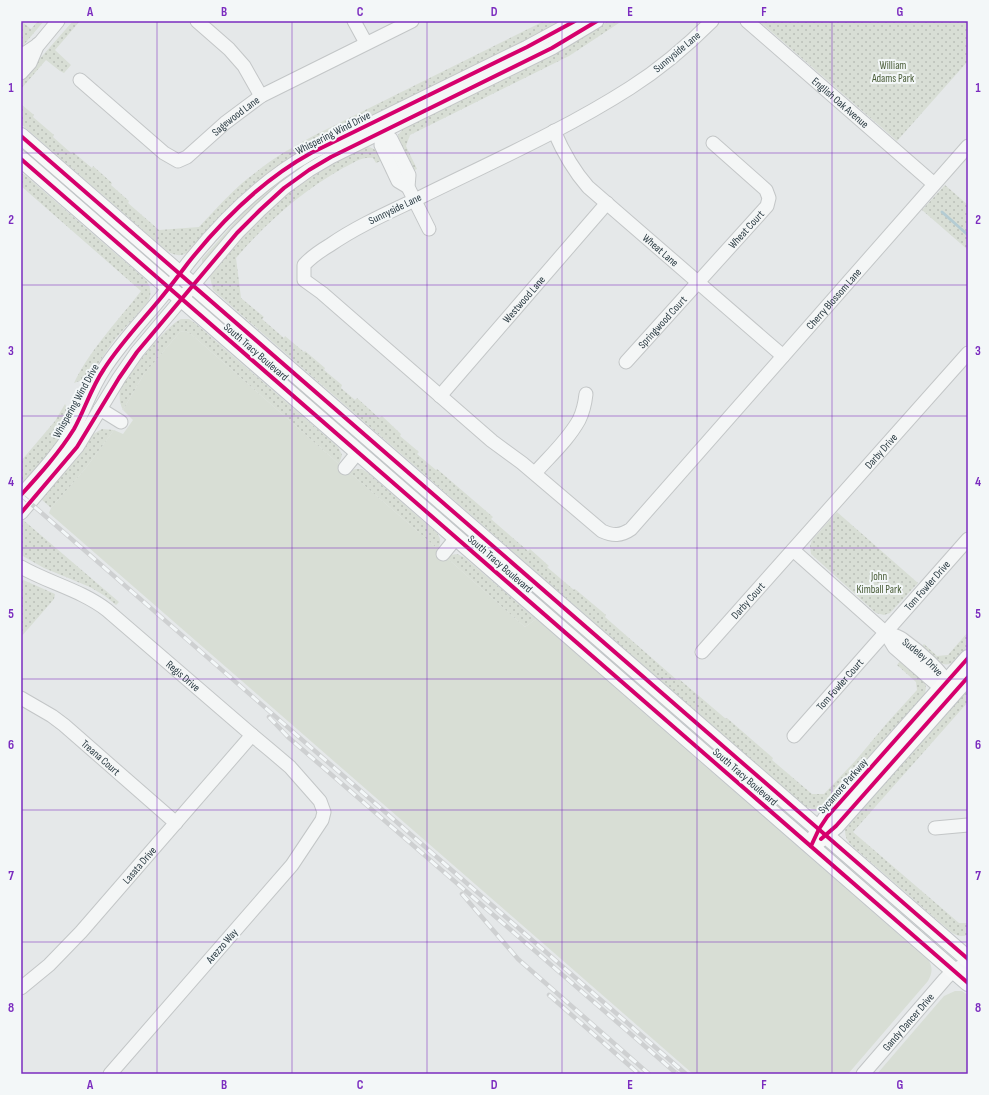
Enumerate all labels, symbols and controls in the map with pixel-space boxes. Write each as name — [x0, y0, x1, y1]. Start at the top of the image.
text: A — [86, 4, 94, 20]
text: B — [221, 4, 227, 20]
text: C — [357, 4, 364, 20]
text: D — [491, 4, 498, 20]
text: E — [627, 4, 633, 20]
text: F — [761, 4, 767, 20]
text: G — [897, 4, 904, 20]
street label: Sunnyside Lane — [651, 29, 703, 75]
park label: William Adams Park — [871, 59, 915, 85]
street label: English Oak Avenue — [809, 74, 871, 131]
text: 1 — [8, 80, 14, 96]
text: 1 — [975, 80, 981, 96]
street label: Sagewood Lane — [209, 93, 262, 138]
street label: Whispering Wind Drive — [293, 109, 373, 157]
street label: Sunnyside Lane — [366, 191, 424, 227]
street label: Wheat Court — [726, 207, 767, 251]
text: 2 — [8, 212, 14, 228]
text: 2 — [975, 212, 981, 228]
street label: Wheat Lane — [640, 231, 681, 269]
street label: Cherry Blossom Lane — [803, 266, 864, 332]
street label: Westwood Lane — [500, 273, 548, 325]
street label: Springwood Court — [635, 293, 690, 351]
street label: South Tracy Boulevard — [221, 320, 291, 384]
text: 3 — [8, 343, 14, 359]
text: 3 — [975, 343, 981, 359]
street label: Whispering Wind Drive — [50, 362, 102, 440]
street label: Darby Drive — [862, 431, 900, 471]
text: 4 — [8, 474, 14, 490]
text: 4 — [975, 474, 981, 490]
street label: South Tracy Boulevard — [465, 532, 535, 596]
street label: Tom Fowler Drive — [901, 558, 953, 613]
park label: John Kimball Park — [857, 570, 902, 596]
street label: Darby Court — [728, 579, 768, 621]
text: 5 — [8, 606, 14, 622]
text: 5 — [975, 606, 981, 622]
street label: Sudeley Drive — [900, 635, 946, 678]
street label: Tom Fowler Court — [814, 655, 866, 713]
street label: Regis Drive — [164, 657, 203, 694]
text: 6 — [8, 737, 14, 753]
street label: Treana Court — [79, 737, 123, 778]
text: 6 — [975, 737, 981, 753]
street label: South Tracy Boulevard — [710, 745, 780, 809]
street label: Sycamore Parkway — [816, 755, 871, 816]
street label: Lasata Drive — [120, 844, 159, 886]
text: 7 — [8, 868, 14, 884]
text: 7 — [975, 868, 981, 884]
street label: Arezzo Way — [203, 925, 241, 967]
street label: Gandy Dancer Drive — [880, 990, 937, 1053]
text: 8 — [8, 1000, 14, 1016]
text: 8 — [975, 1000, 981, 1016]
text: A — [86, 1077, 94, 1093]
text: B — [221, 1077, 227, 1093]
text: C — [357, 1077, 364, 1093]
text: D — [491, 1077, 498, 1093]
text: E — [627, 1077, 633, 1093]
text: F — [761, 1077, 767, 1093]
text: G — [897, 1077, 904, 1093]

